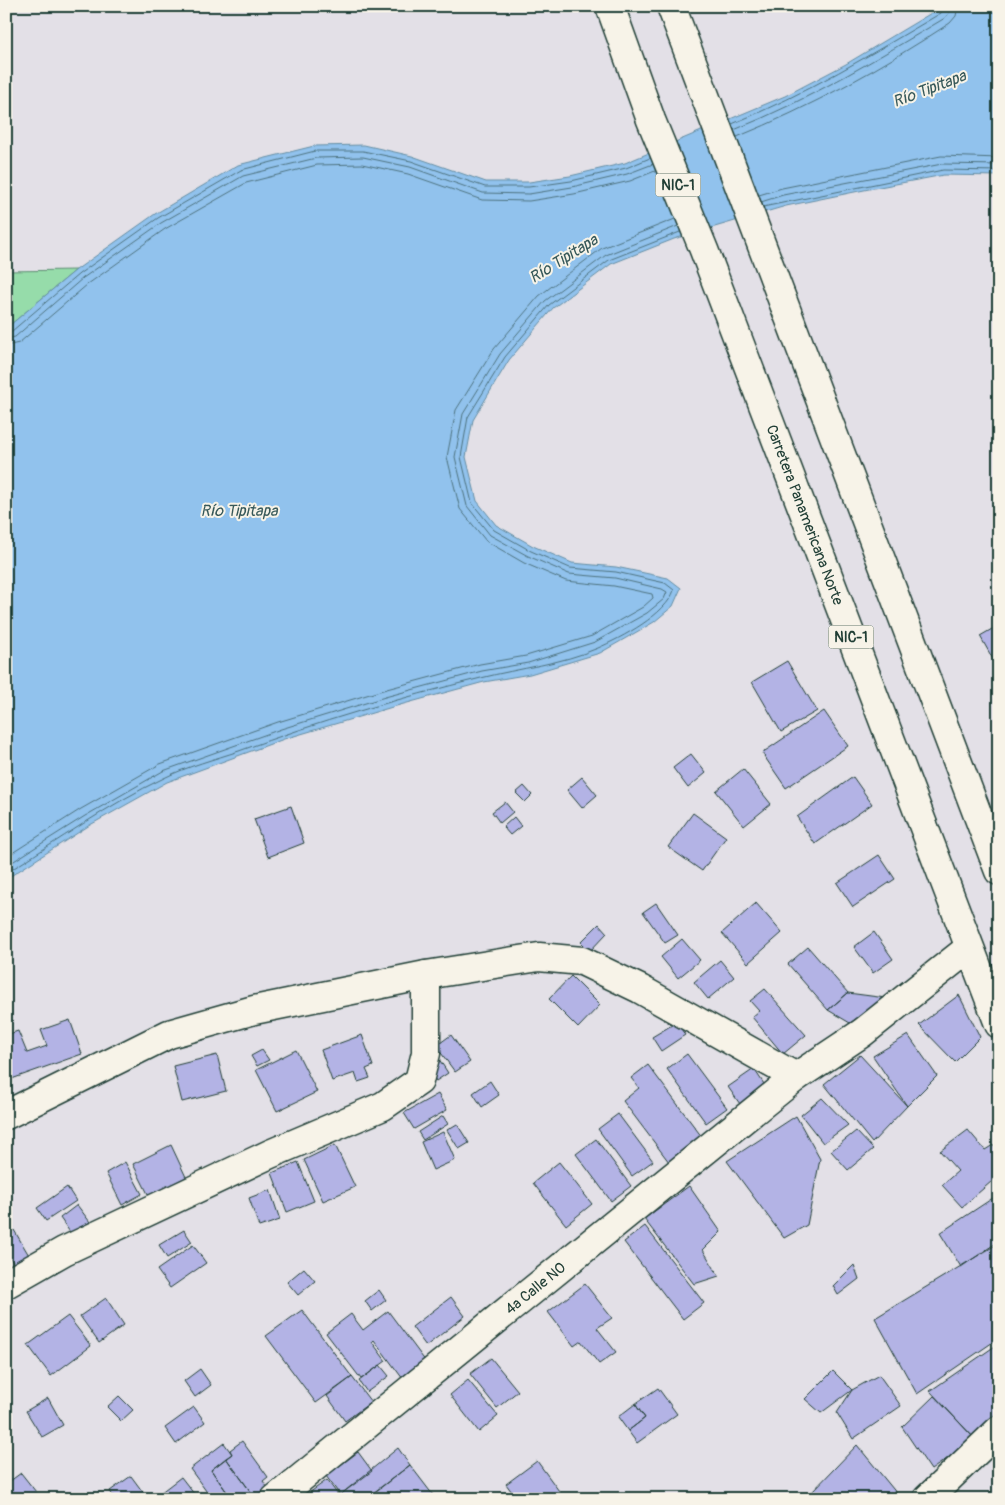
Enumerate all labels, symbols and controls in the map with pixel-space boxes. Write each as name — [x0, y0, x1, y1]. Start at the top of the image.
water label: Río Tipitapa — [890, 65, 970, 112]
road number: NIC-1 — [656, 174, 700, 196]
water label: Río Tipitapa — [526, 229, 603, 288]
street label: Carretera Panamericana Norte — [762, 422, 848, 608]
water label: Río Tipitapa — [201, 501, 279, 521]
road number: NIC-1 — [828, 626, 874, 649]
street label: 4a Calle NO — [501, 1258, 570, 1319]

